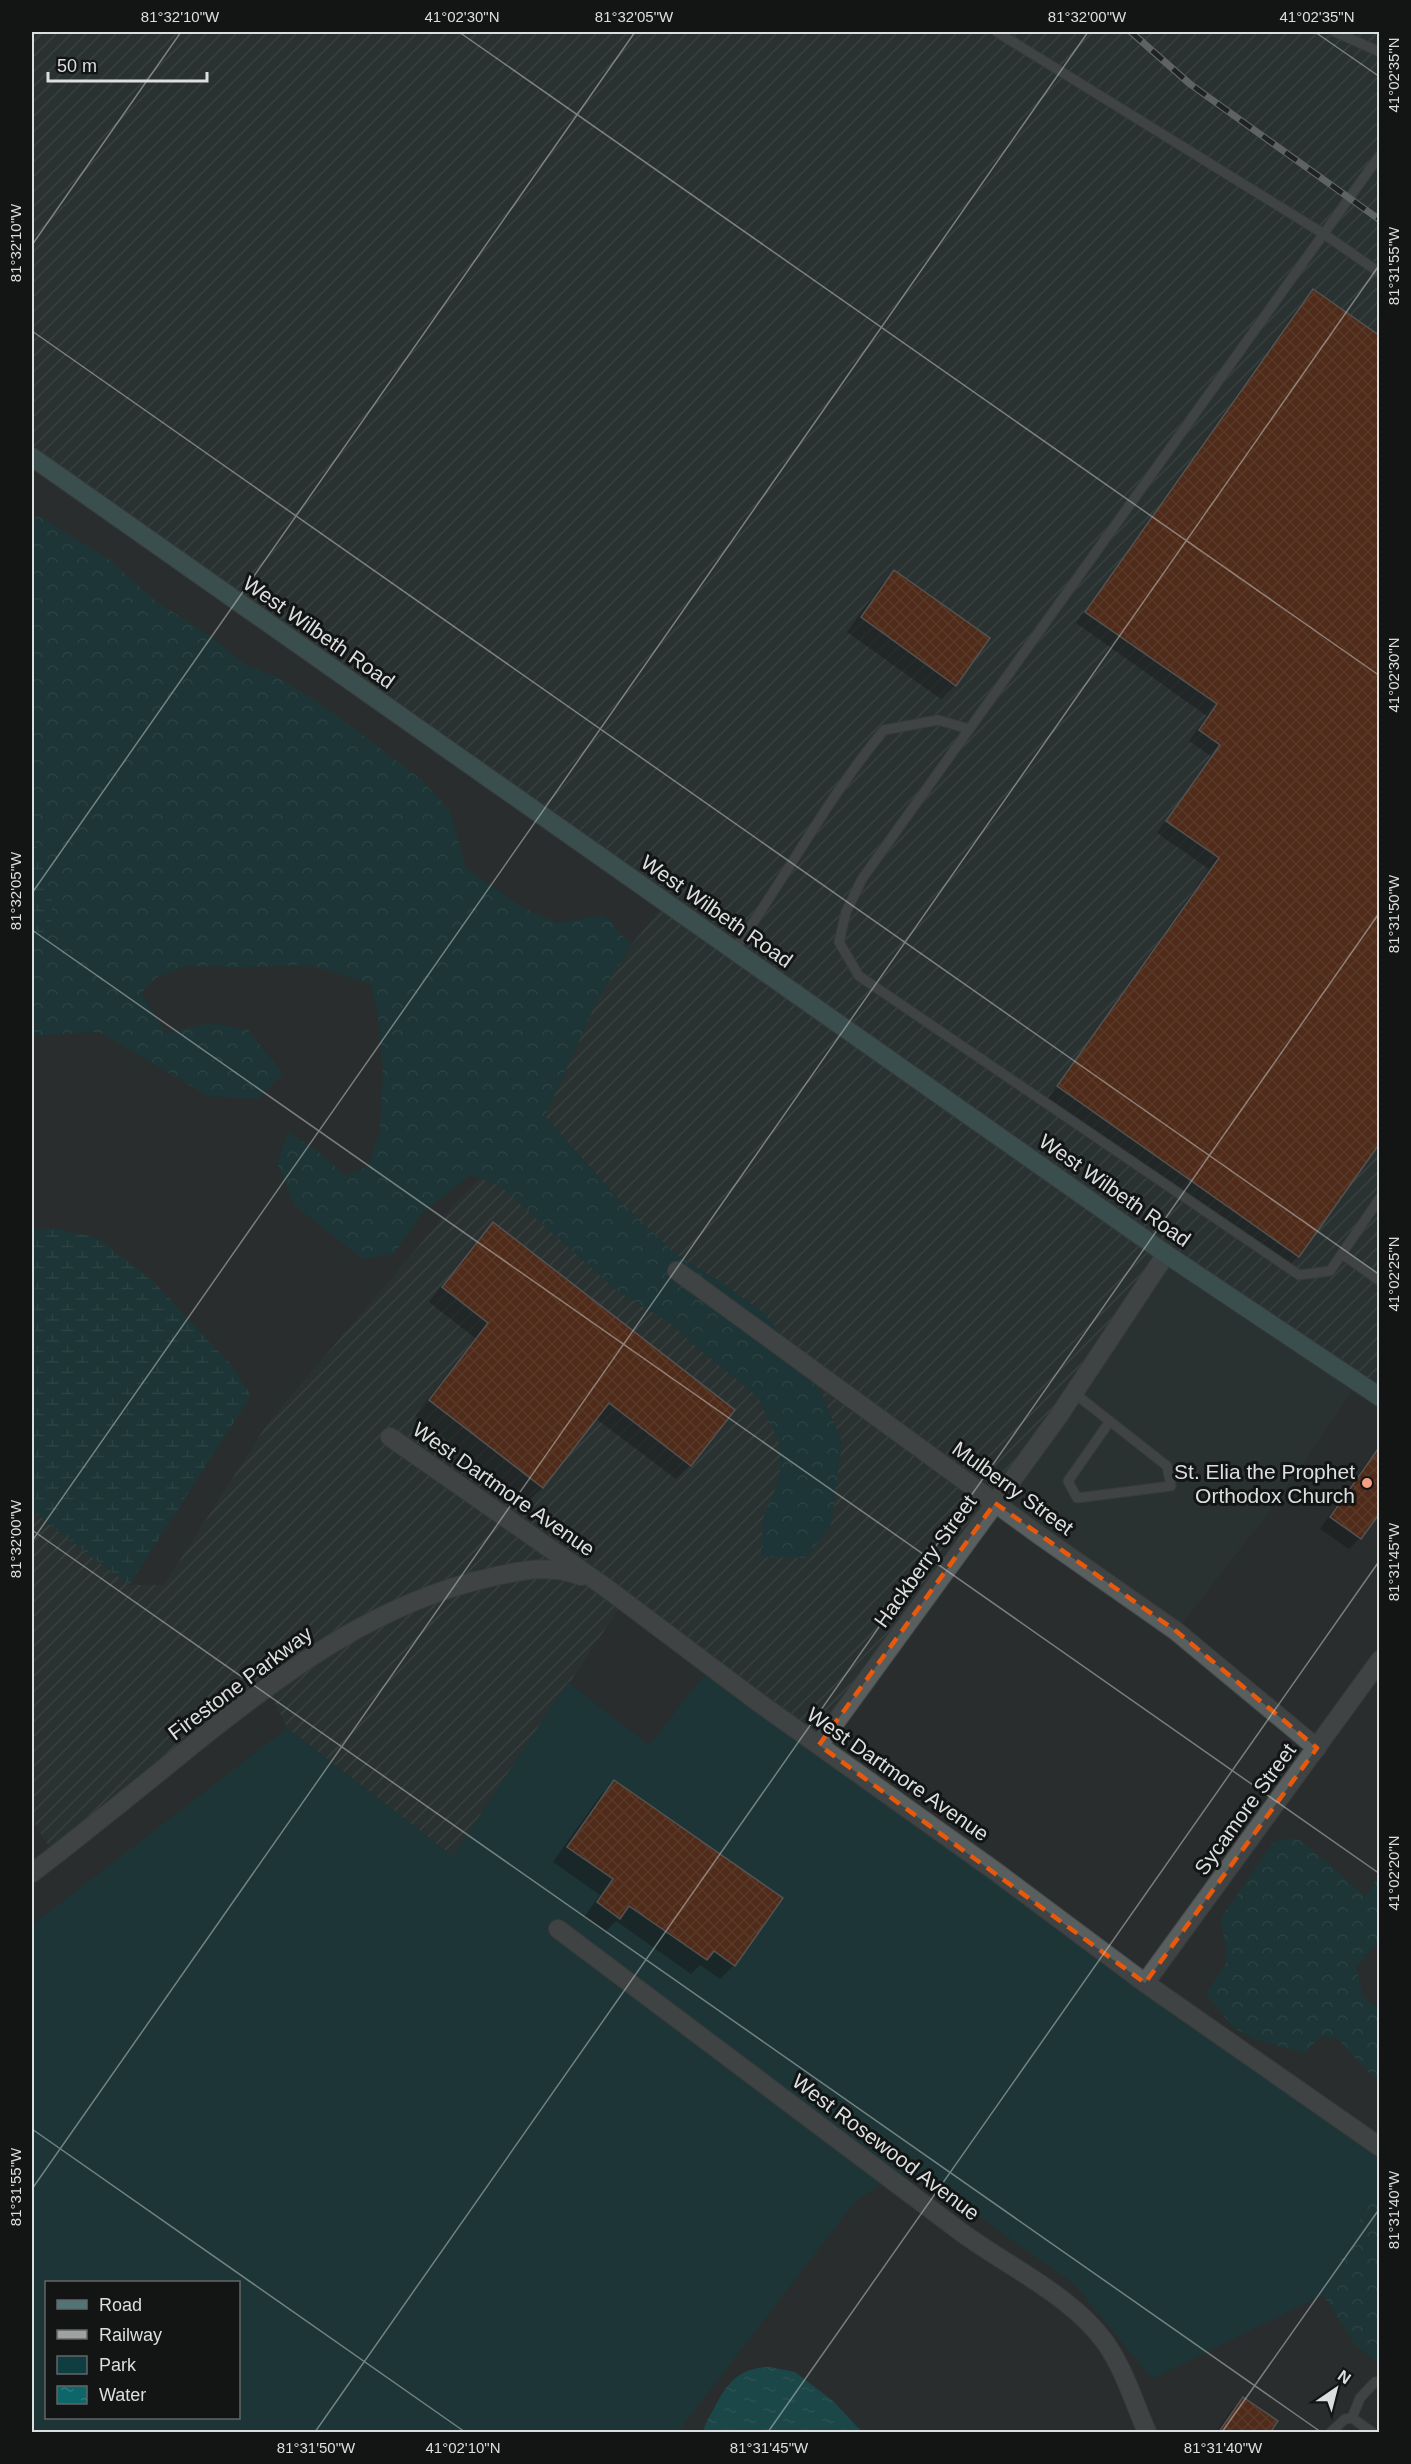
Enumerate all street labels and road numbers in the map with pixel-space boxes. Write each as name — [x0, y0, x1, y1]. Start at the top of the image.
street label: West Wilbeth Road — [239, 571, 399, 693]
street label: West Wilbeth Road — [637, 850, 797, 972]
street label: West Wilbeth Road — [1035, 1129, 1195, 1251]
street label: West Dartmore Avenue — [409, 1418, 599, 1560]
street label: Mulberry Street — [948, 1437, 1078, 1540]
street label: Hackberry Street — [869, 1490, 981, 1631]
street label: Firestone Parkway — [164, 1621, 317, 1745]
street label: West Dartmore Avenue — [803, 1703, 993, 1845]
street label: Sycamore Street — [1190, 1739, 1300, 1879]
street label: West Rosewood Avenue — [788, 2069, 984, 2225]

